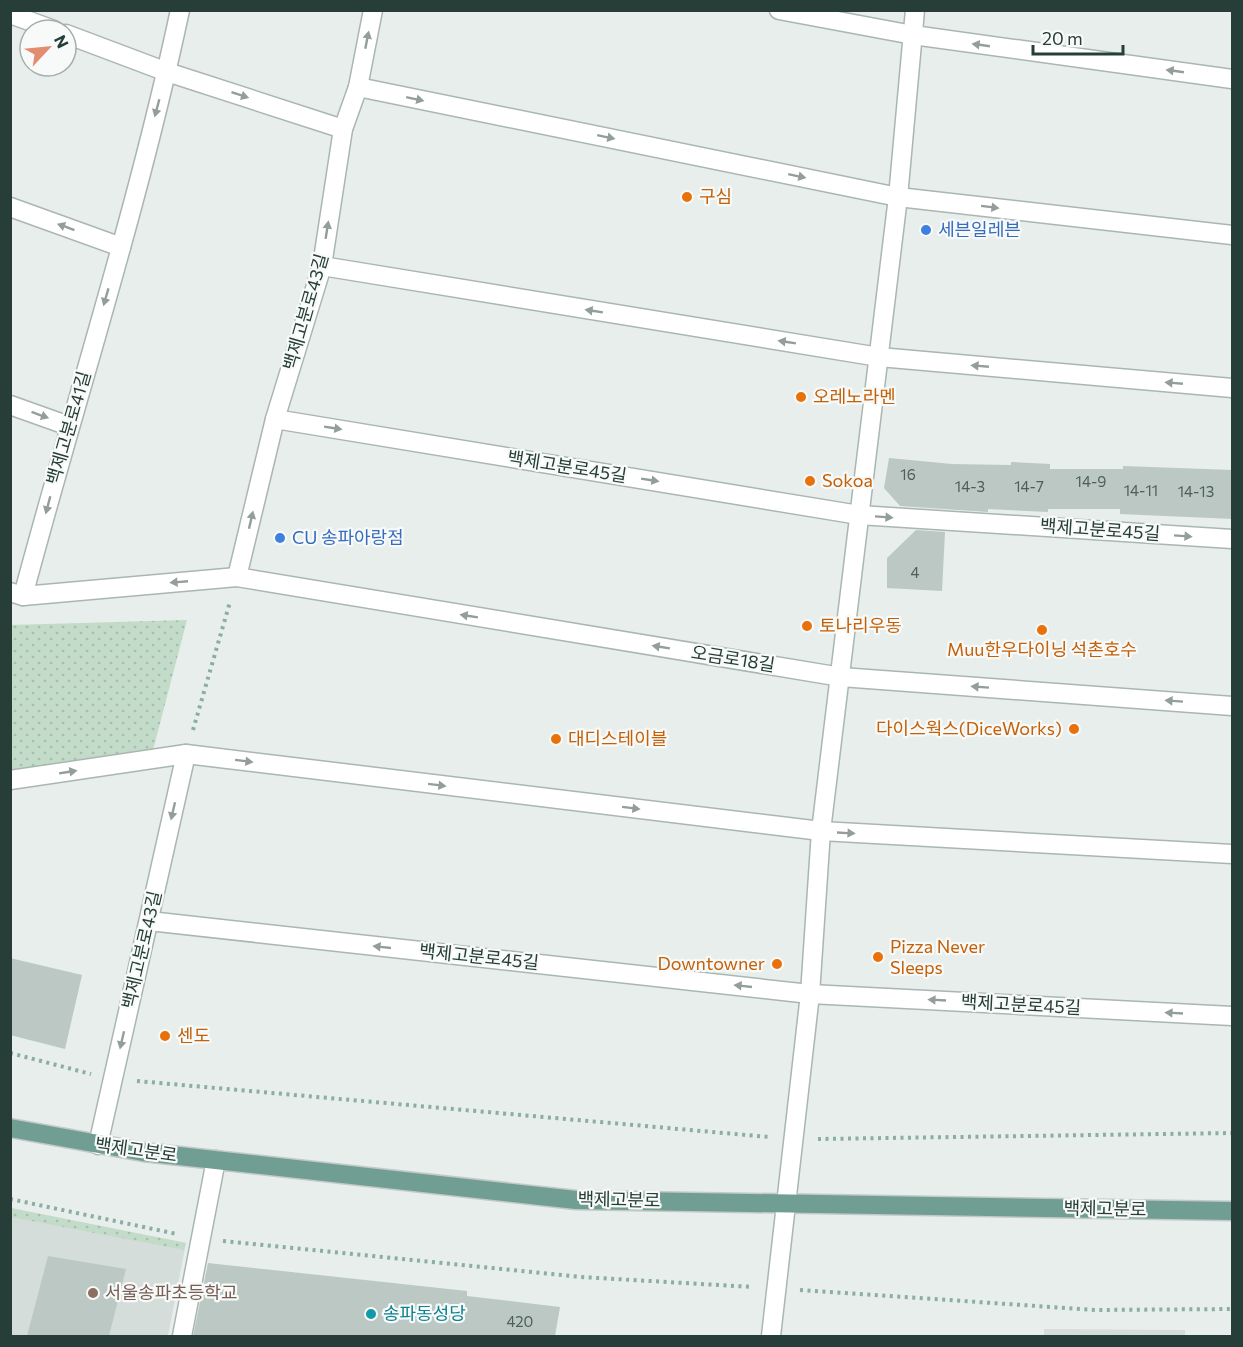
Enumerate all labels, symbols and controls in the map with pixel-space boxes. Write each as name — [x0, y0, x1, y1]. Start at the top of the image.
north arrow — [18, 18, 78, 78]
scale bar — [1033, 18, 1123, 56]
text: 20 m — [1042, 27, 1083, 49]
one-way arrow — [363, 30, 372, 49]
text: N — [51, 32, 73, 51]
one-way arrow — [972, 40, 991, 49]
one-way arrow — [1165, 66, 1184, 76]
one-way arrow — [231, 91, 249, 101]
one-way arrow — [406, 95, 425, 104]
one-way arrow — [152, 99, 162, 118]
one-way arrow — [597, 133, 616, 143]
one-way arrow — [788, 172, 807, 181]
place label: 구심 — [699, 185, 732, 207]
marker: 구심 — [680, 190, 694, 204]
one-way arrow — [980, 203, 999, 212]
place label: 세븐일레븐 — [938, 218, 1021, 240]
one-way arrow — [323, 221, 332, 240]
one-way arrow — [57, 222, 75, 232]
marker: 세븐일레븐 — [919, 223, 933, 237]
street label: 백제고분로43길 — [278, 251, 332, 373]
one-way arrow — [101, 288, 110, 306]
one-way arrow — [584, 306, 603, 315]
one-way arrow — [777, 337, 796, 346]
one-way arrow — [970, 361, 989, 371]
street label: 백제고분로41길 — [41, 368, 95, 487]
one-way arrow — [1165, 378, 1184, 388]
place label: 오레노라멘 — [813, 385, 896, 407]
marker: 오레노라멘 — [794, 390, 808, 404]
one-way arrow — [31, 411, 49, 421]
one-way arrow — [324, 424, 343, 433]
street label: 백제고분로45길 — [506, 446, 628, 486]
house number: 16 — [900, 465, 916, 483]
place label: Sokoa — [822, 469, 873, 491]
house number: 14-9 — [1076, 472, 1106, 490]
marker: Sokoa — [803, 474, 817, 488]
one-way arrow — [640, 476, 659, 485]
house number: 14-3 — [955, 477, 985, 495]
house number: 14-7 — [1014, 477, 1044, 495]
house number: 14-11 — [1124, 481, 1158, 499]
house number: 14-13 — [1178, 482, 1214, 500]
one-way arrow — [42, 495, 52, 514]
one-way arrow — [247, 510, 256, 529]
one-way arrow — [874, 512, 893, 521]
street label: 백제고분로45길 — [1039, 514, 1161, 544]
place label: CU 송파아랑점 — [292, 526, 404, 548]
marker: CU 송파아랑점 — [273, 531, 287, 545]
one-way arrow — [1174, 531, 1193, 540]
house number: 4 — [911, 563, 920, 581]
one-way arrow — [170, 577, 189, 587]
one-way arrow — [459, 611, 478, 620]
place label: 토나리우동 — [819, 614, 902, 636]
marker: 토나리우동 — [800, 619, 814, 633]
marker: Muu한우다이닝 석촌호수 — [1035, 623, 1049, 637]
place label: Muu한우다이닝 석촌호수 — [947, 638, 1137, 660]
street label: 오금로18길 — [690, 641, 777, 676]
one-way arrow — [652, 643, 671, 652]
one-way arrow — [970, 683, 989, 692]
one-way arrow — [1165, 697, 1184, 706]
place label: 다이스웍스(DiceWorks) — [876, 717, 1062, 739]
marker: 다이스웍스(DiceWorks) — [1067, 722, 1081, 736]
place label: 대디스테이블 — [568, 727, 667, 749]
marker: 대디스테이블 — [549, 732, 563, 746]
one-way arrow — [235, 756, 254, 766]
one-way arrow — [59, 767, 78, 776]
one-way arrow — [428, 780, 447, 789]
one-way arrow — [168, 802, 177, 821]
one-way arrow — [622, 803, 641, 813]
one-way arrow — [836, 828, 855, 837]
street label: 백제고분로43길 — [117, 889, 165, 1011]
place label: Pizza Never Sleeps — [890, 935, 985, 978]
street label: 백제고분로45길 — [418, 939, 540, 973]
one-way arrow — [373, 942, 392, 952]
marker: Pizza Never Sleeps — [871, 950, 885, 964]
place label: Downtowner — [657, 952, 765, 974]
marker: Downtowner — [770, 957, 784, 971]
one-way arrow — [733, 981, 752, 991]
street label: 백제고분로45길 — [960, 990, 1082, 1018]
one-way arrow — [928, 996, 947, 1005]
one-way arrow — [1165, 1008, 1184, 1017]
place label: 센도 — [177, 1024, 210, 1046]
marker: 센도 — [158, 1029, 172, 1043]
one-way arrow — [117, 1031, 127, 1049]
street label: 백제고분로 — [94, 1132, 179, 1166]
street label: 백제고분로 — [577, 1187, 661, 1211]
street label: 백제고분로 — [1063, 1196, 1147, 1220]
place label: 서울송파초등학교 — [105, 1281, 237, 1303]
marker: 서울송파초등학교 — [86, 1286, 100, 1300]
place label: 송파동성당 — [383, 1302, 466, 1324]
marker: 송파동성당 — [364, 1307, 378, 1321]
house number: 420 — [507, 1312, 533, 1330]

